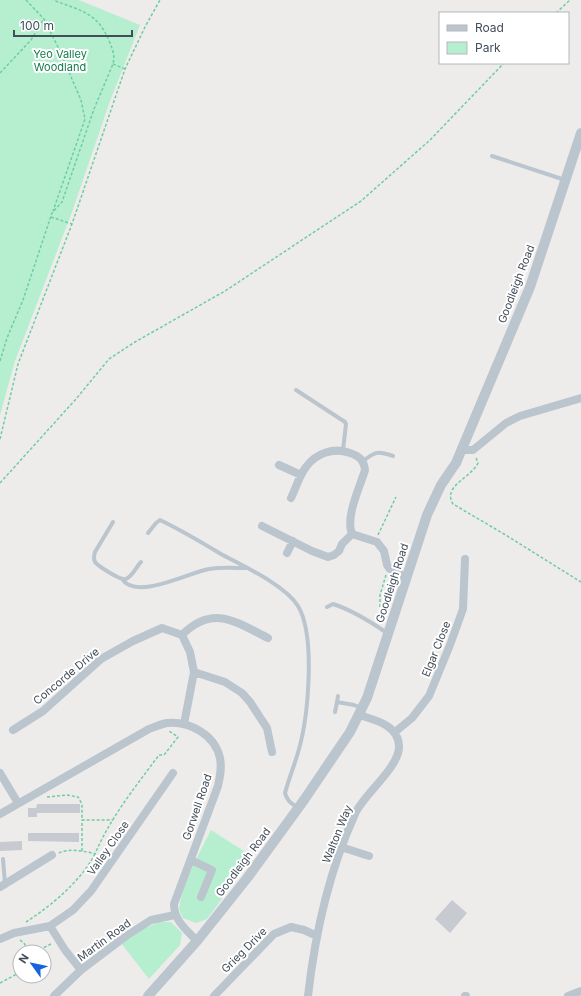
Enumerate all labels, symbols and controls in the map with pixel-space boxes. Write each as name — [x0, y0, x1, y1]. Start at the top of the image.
scale bar — [14, 12, 132, 38]
legend — [439, 12, 569, 64]
text: 100 m — [20, 18, 54, 33]
text: Road — [475, 20, 504, 35]
text: Park — [475, 40, 501, 55]
park label: Yeo Valley Woodland — [33, 47, 87, 74]
street label: Goodleigh Road — [495, 243, 537, 325]
street label: Goodleigh Road — [373, 541, 411, 625]
street label: Elgar Close — [418, 619, 454, 679]
street label: Concorde Drive — [30, 644, 102, 708]
street label: Gorwell Road — [179, 772, 215, 842]
street label: Walton Way — [319, 803, 355, 865]
street label: Valley Close — [84, 818, 132, 878]
street label: Goodleigh Road — [213, 825, 273, 899]
street label: Martin Road — [74, 916, 134, 964]
street label: Grieg Drive — [218, 924, 270, 976]
north arrow — [12, 944, 52, 984]
text: N — [15, 951, 32, 966]

